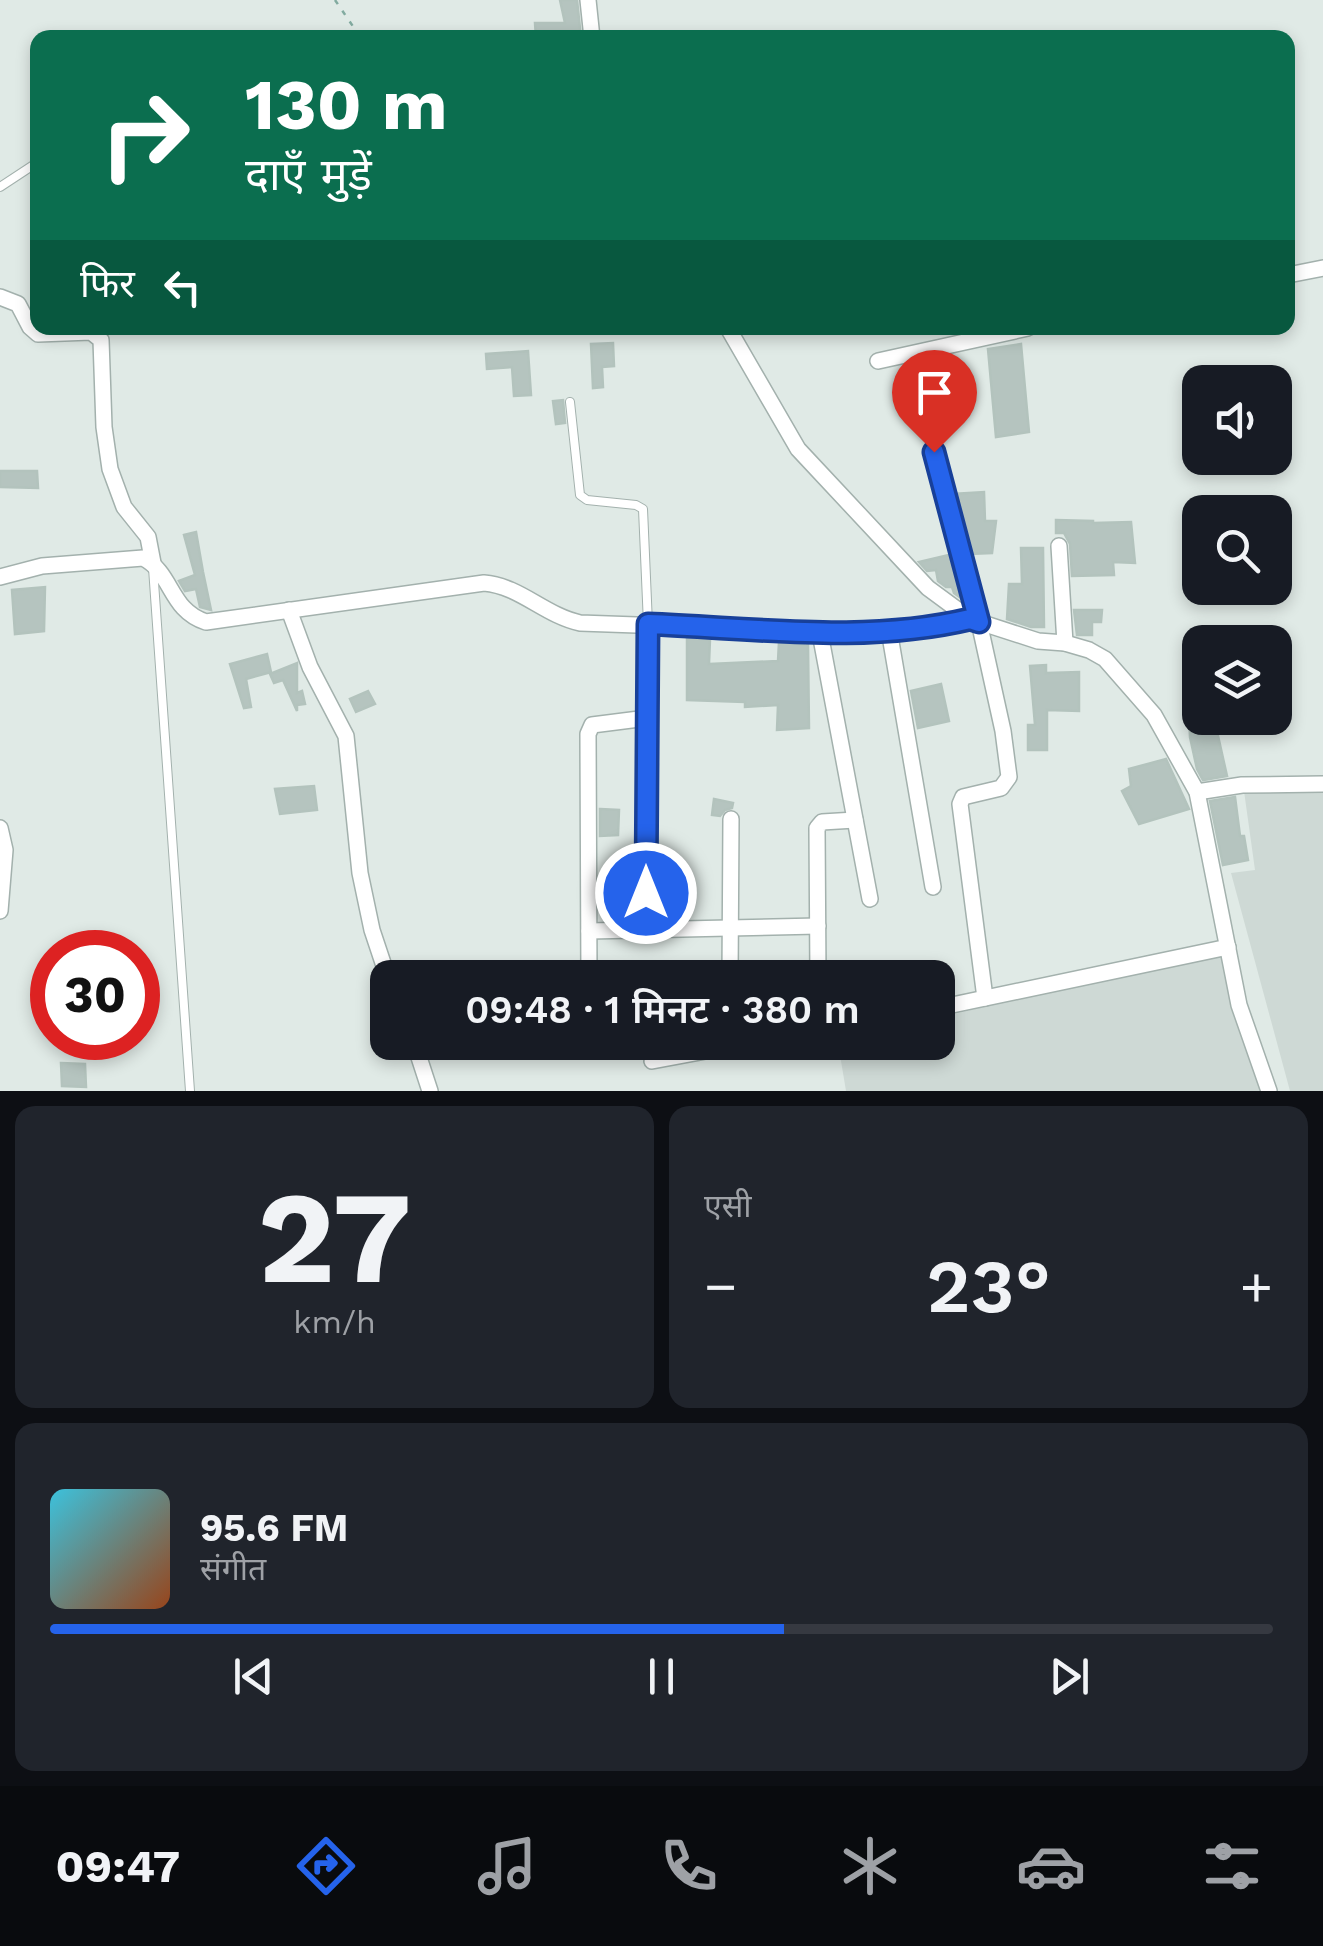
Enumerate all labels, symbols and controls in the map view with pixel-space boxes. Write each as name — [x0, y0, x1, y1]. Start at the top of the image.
text: 130 m — [245, 64, 448, 146]
icon: right — [80, 70, 210, 200]
text: दाएँ मुड़ें — [245, 148, 372, 201]
icon: left — [155, 260, 210, 315]
text: फिर — [80, 262, 135, 306]
pin — [892, 350, 977, 453]
icon: arrive — [907, 365, 962, 420]
map controls — [1182, 365, 1292, 735]
button: sound — [1182, 365, 1292, 475]
button: search — [1182, 495, 1292, 605]
button: layers — [1182, 625, 1292, 735]
position arrow — [594, 841, 698, 945]
speed limit sign: 30 — [30, 930, 160, 1060]
text: 09:48 · 1 मिनट · 380 m — [465, 988, 860, 1032]
text: 27 — [257, 1161, 412, 1314]
text: एसी — [704, 1187, 752, 1225]
text: 23° — [926, 1242, 1051, 1330]
text: − — [704, 1254, 737, 1318]
text: + — [1240, 1254, 1273, 1318]
text: km/h — [293, 1303, 376, 1341]
text: 95.6 FM — [200, 1506, 348, 1550]
text: संगीत — [200, 1550, 266, 1588]
icon: previous — [226, 1649, 281, 1704]
icon: pause — [634, 1649, 689, 1704]
icon: next — [1042, 1649, 1097, 1704]
icon: directions — [291, 1831, 361, 1901]
icon: music — [472, 1831, 542, 1901]
icon: phone — [654, 1831, 724, 1901]
icon: climate — [835, 1831, 905, 1901]
icon: car — [1016, 1831, 1086, 1901]
icon: filters — [1197, 1831, 1267, 1901]
text: 09:47 — [56, 1840, 180, 1893]

